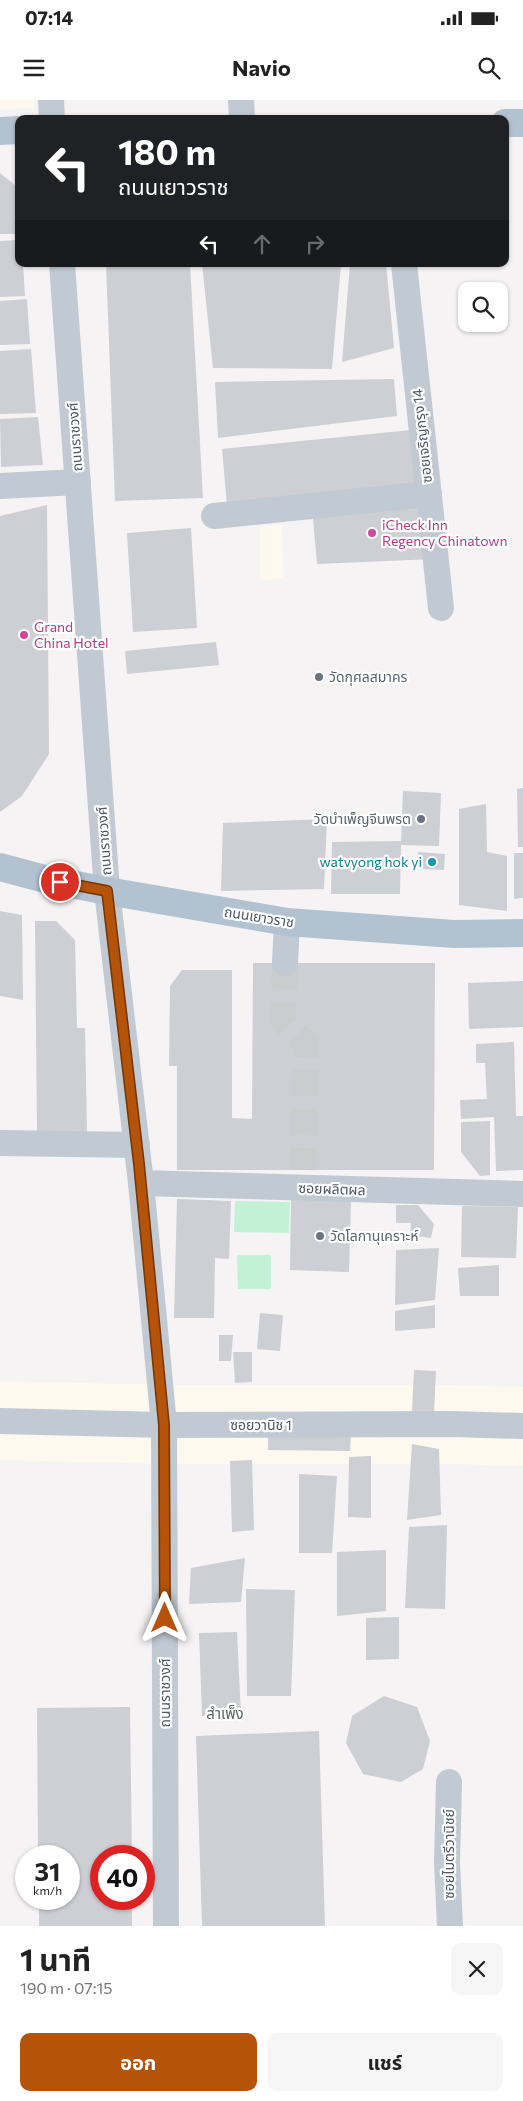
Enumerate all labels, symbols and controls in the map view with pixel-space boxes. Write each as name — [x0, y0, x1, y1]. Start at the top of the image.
text: 07:14 — [25, 6, 73, 29]
icon: menu — [20, 54, 48, 82]
text: Navio — [232, 54, 291, 81]
icon: search — [475, 54, 503, 82]
text: 180 m — [118, 129, 216, 172]
icon: left — [35, 135, 100, 200]
text: ถนนเยาวราช — [118, 173, 229, 200]
icon: left — [195, 230, 223, 258]
icon: ahead — [248, 230, 276, 258]
icon: right — [301, 230, 329, 258]
map controls — [458, 282, 508, 332]
button: search — [458, 282, 508, 332]
street label: ซอยเจริญกรุง 14 — [408, 387, 436, 484]
street label: ถนนราชวงศ์ — [64, 402, 85, 472]
place label: iCheck Inn Regency Chinatown — [382, 516, 508, 549]
marker: iCheck Inn Regency Chinatown — [366, 527, 378, 539]
place label: Grand China Hotel — [34, 618, 109, 651]
marker: Grand China Hotel — [18, 629, 30, 641]
place label: วัดกุศลสมาคร — [329, 668, 408, 686]
marker: วัดกุศลสมาคร — [313, 671, 325, 683]
street label: ถนนราชวงศ์ — [93, 806, 114, 876]
place label: วัดบำเพ็ญจีนพรต — [314, 810, 411, 827]
marker: วัดบำเพ็ญจีนพรต — [415, 813, 427, 825]
place label: watvyong hok yi — [320, 853, 422, 870]
marker: watvyong hok yi — [426, 856, 438, 868]
pin — [39, 861, 81, 903]
icon: arrive — [46, 868, 74, 896]
street label: ถนนเยาวราช — [223, 903, 295, 930]
street label: ซอยผลิตผล — [298, 1179, 366, 1198]
place label: วัดโลกานุเคราะห์ — [330, 1227, 419, 1245]
marker: วัดโลกานุเคราะห์ — [314, 1230, 326, 1242]
street label: ซอยวานิช 1 — [230, 1416, 292, 1433]
position arrow — [138, 1591, 190, 1643]
street label: ถนนราชวงศ์ — [156, 1658, 173, 1728]
district label: สำเพ็ง — [206, 1704, 244, 1722]
street label: ซอยไมตรีวานิชย์ — [440, 1809, 457, 1899]
speed limit sign: 40 — [90, 1845, 155, 1910]
text: 31 — [35, 1856, 60, 1886]
text: km/h — [33, 1883, 62, 1897]
text: 1 นาที — [20, 1940, 91, 1977]
button: close — [451, 1943, 503, 1995]
text: 190 m · 07:15 — [20, 1978, 113, 1997]
button: ออก — [20, 2033, 257, 2091]
button: แชร์ — [267, 2033, 503, 2091]

